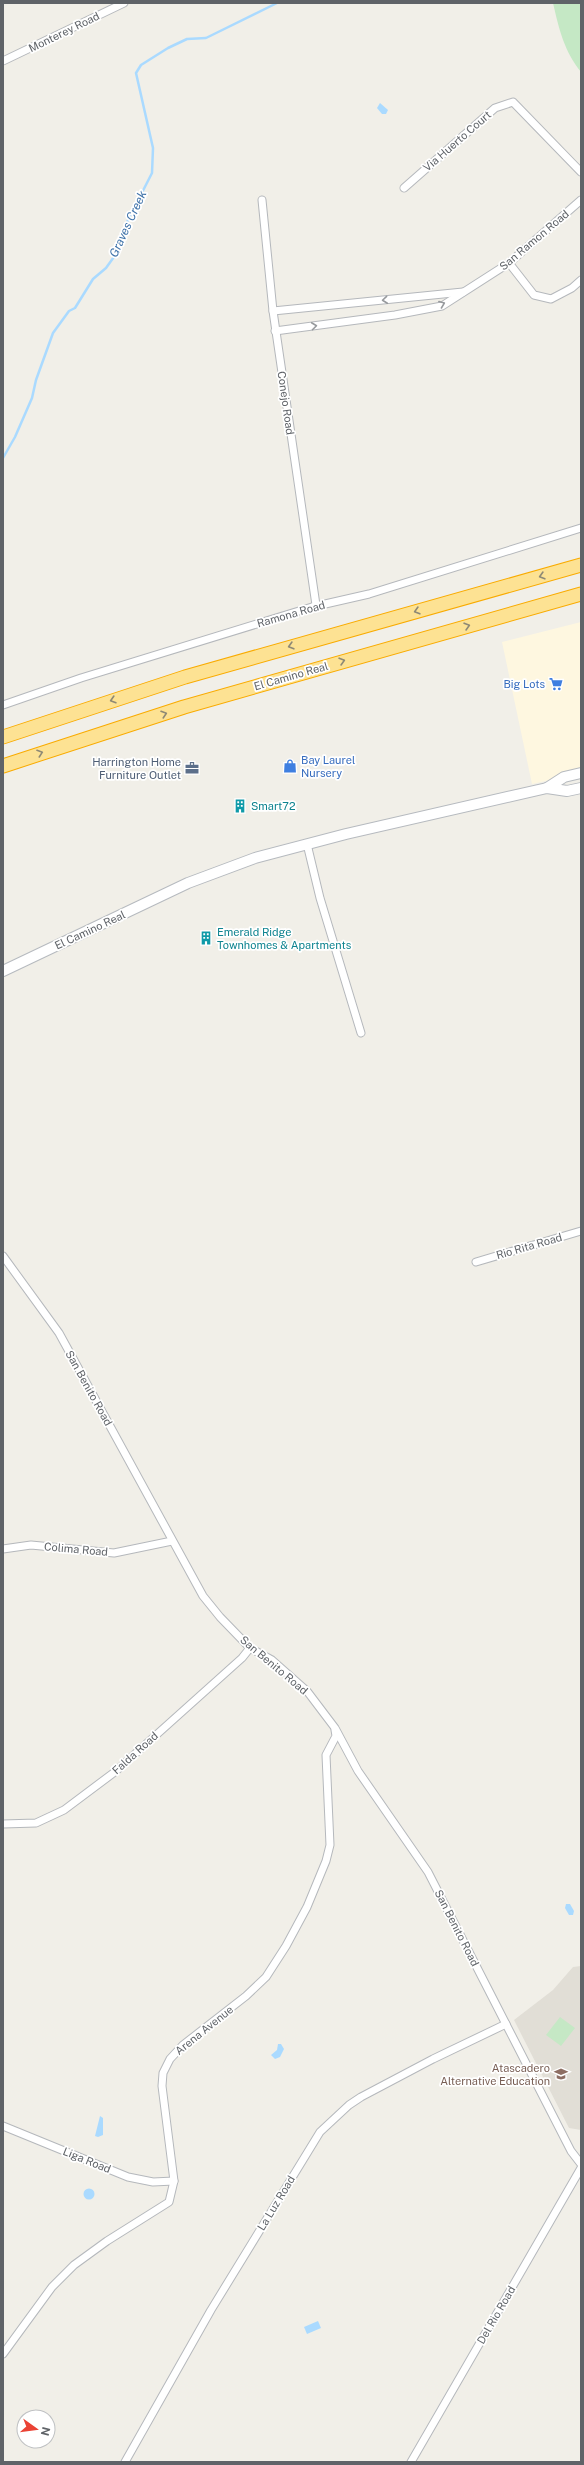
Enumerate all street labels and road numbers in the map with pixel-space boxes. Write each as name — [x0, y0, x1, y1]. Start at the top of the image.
street label: Monterey Road — [27, 10, 101, 54]
street label: Via Huerto Court — [421, 108, 493, 174]
street label: San Ramon Road — [497, 208, 571, 272]
street label: Conejo Road — [276, 370, 296, 436]
street label: Ramona Road — [256, 599, 326, 629]
street label: El Camino Real — [253, 660, 329, 692]
street label: El Camino Real — [53, 908, 127, 952]
street label: Rio Rita Road — [495, 1231, 563, 1261]
street label: San Benito Road — [63, 1348, 115, 1428]
street label: Colima Road — [44, 1540, 108, 1558]
street label: San Benito Road — [238, 1633, 310, 1697]
street label: Falda Road — [110, 1729, 160, 1777]
street label: San Benito Road — [433, 1888, 481, 1968]
street label: Arena Avenue — [173, 2003, 235, 2057]
street label: Liga Road — [61, 2145, 113, 2175]
street label: La Luz Road — [255, 2173, 297, 2233]
street label: Del Rio Road — [475, 2284, 517, 2346]

